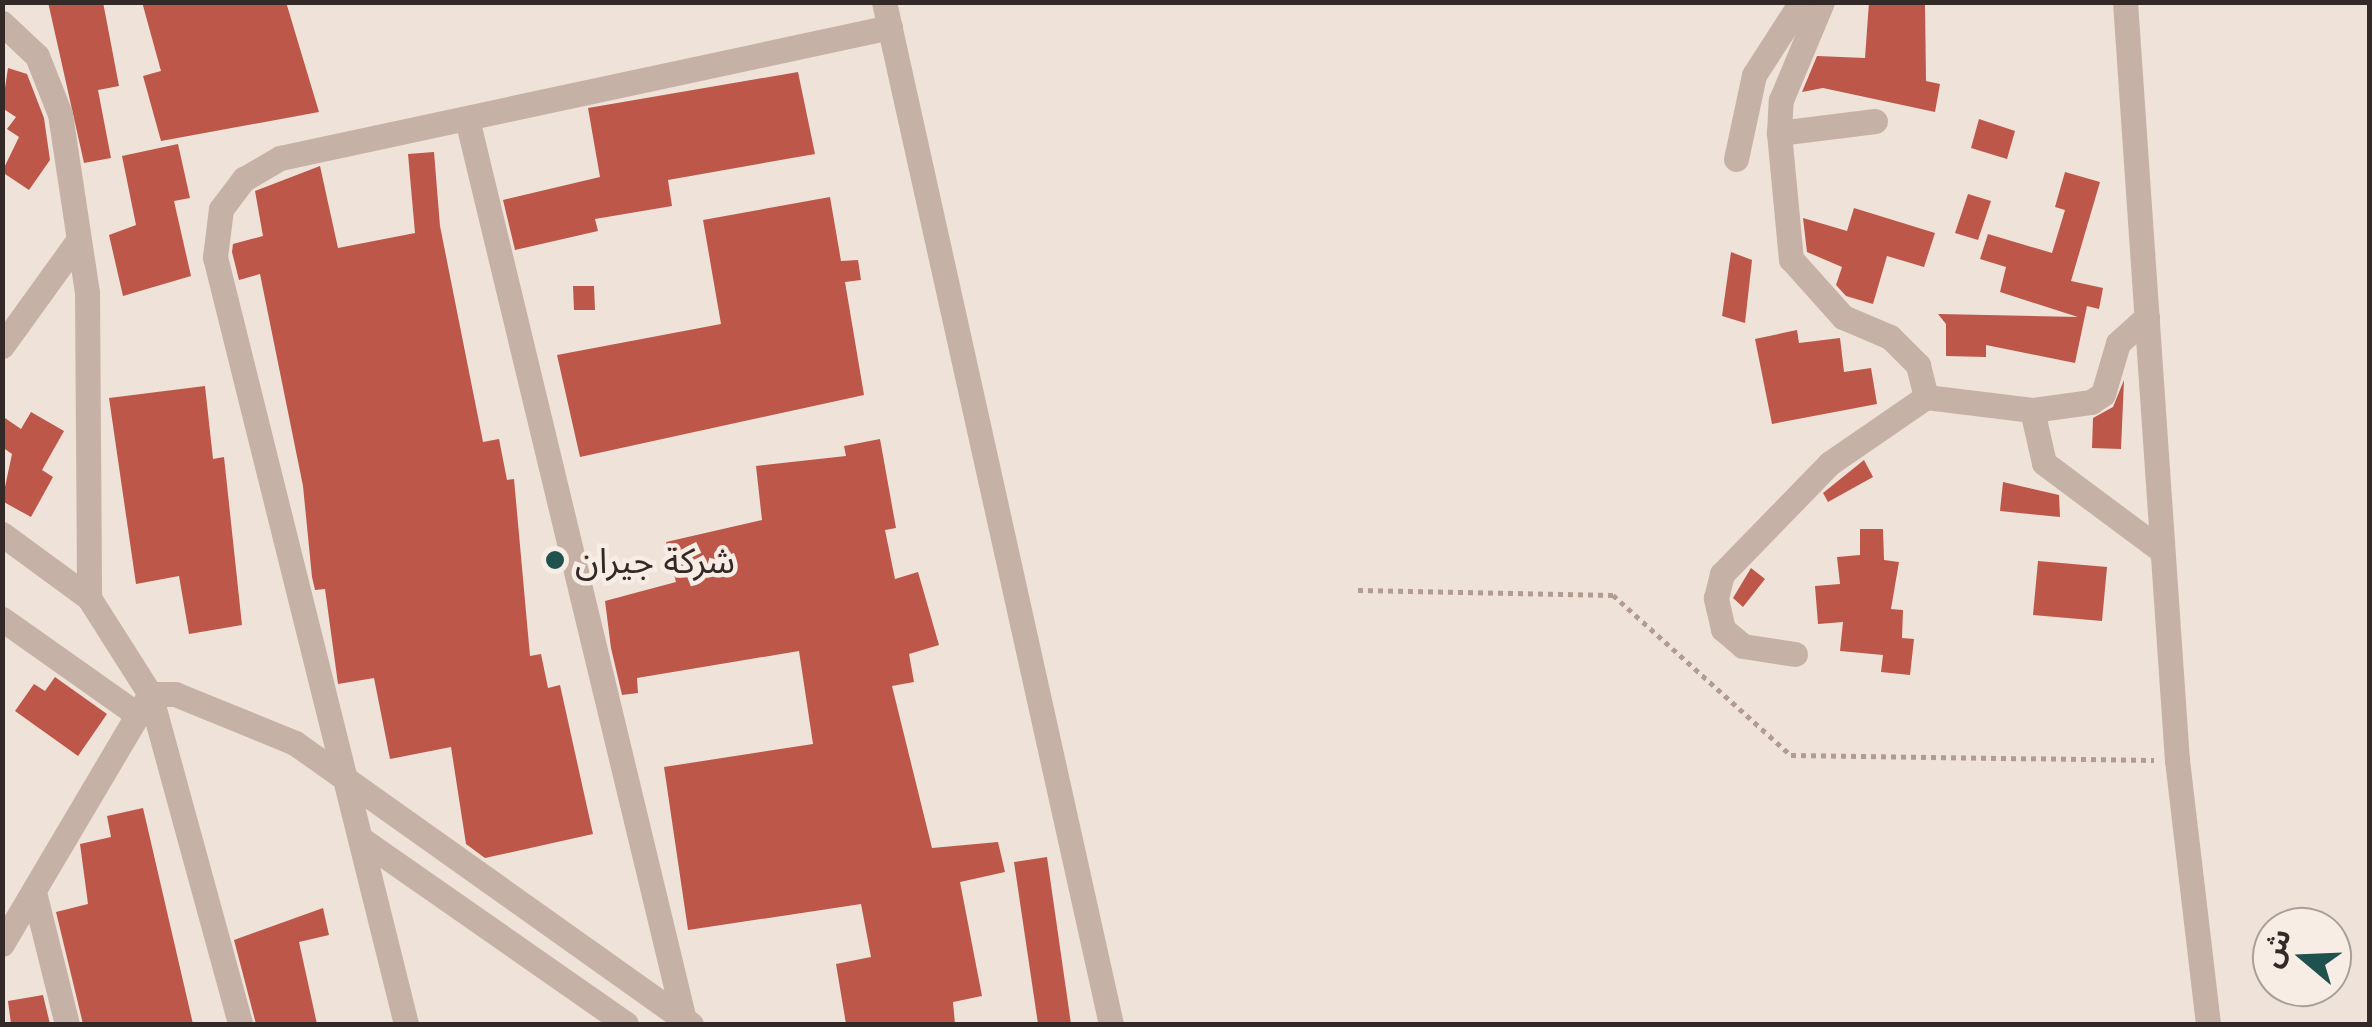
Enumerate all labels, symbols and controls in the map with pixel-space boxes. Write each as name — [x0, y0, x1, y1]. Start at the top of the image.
place label: شركة جيران — [575, 539, 735, 581]
marker: شركة جيران — [544, 549, 566, 571]
north arrow — [2252, 907, 2352, 1007]
text: ش — [2252, 924, 2298, 972]

